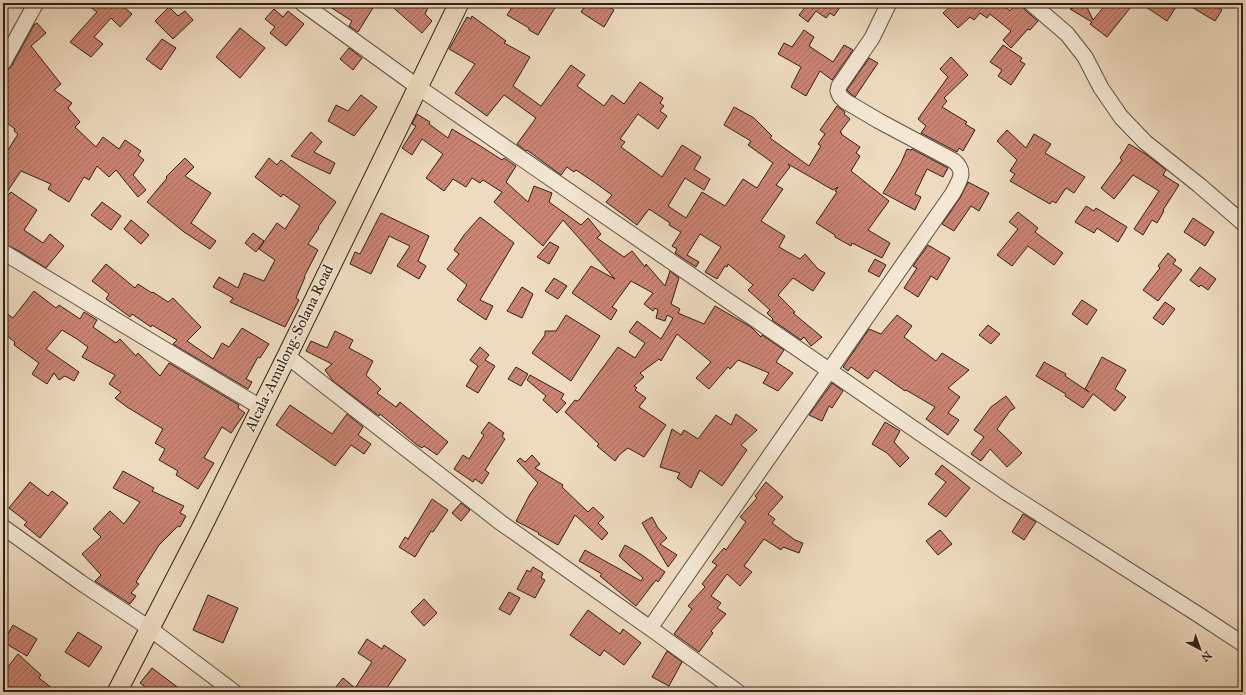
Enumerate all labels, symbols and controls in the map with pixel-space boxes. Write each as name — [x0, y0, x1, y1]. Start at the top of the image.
street label: Alcala-Amulong-Solana Road — [240, 261, 337, 435]
north arrow — [1180, 629, 1220, 669]
text: N — [1198, 648, 1214, 665]

